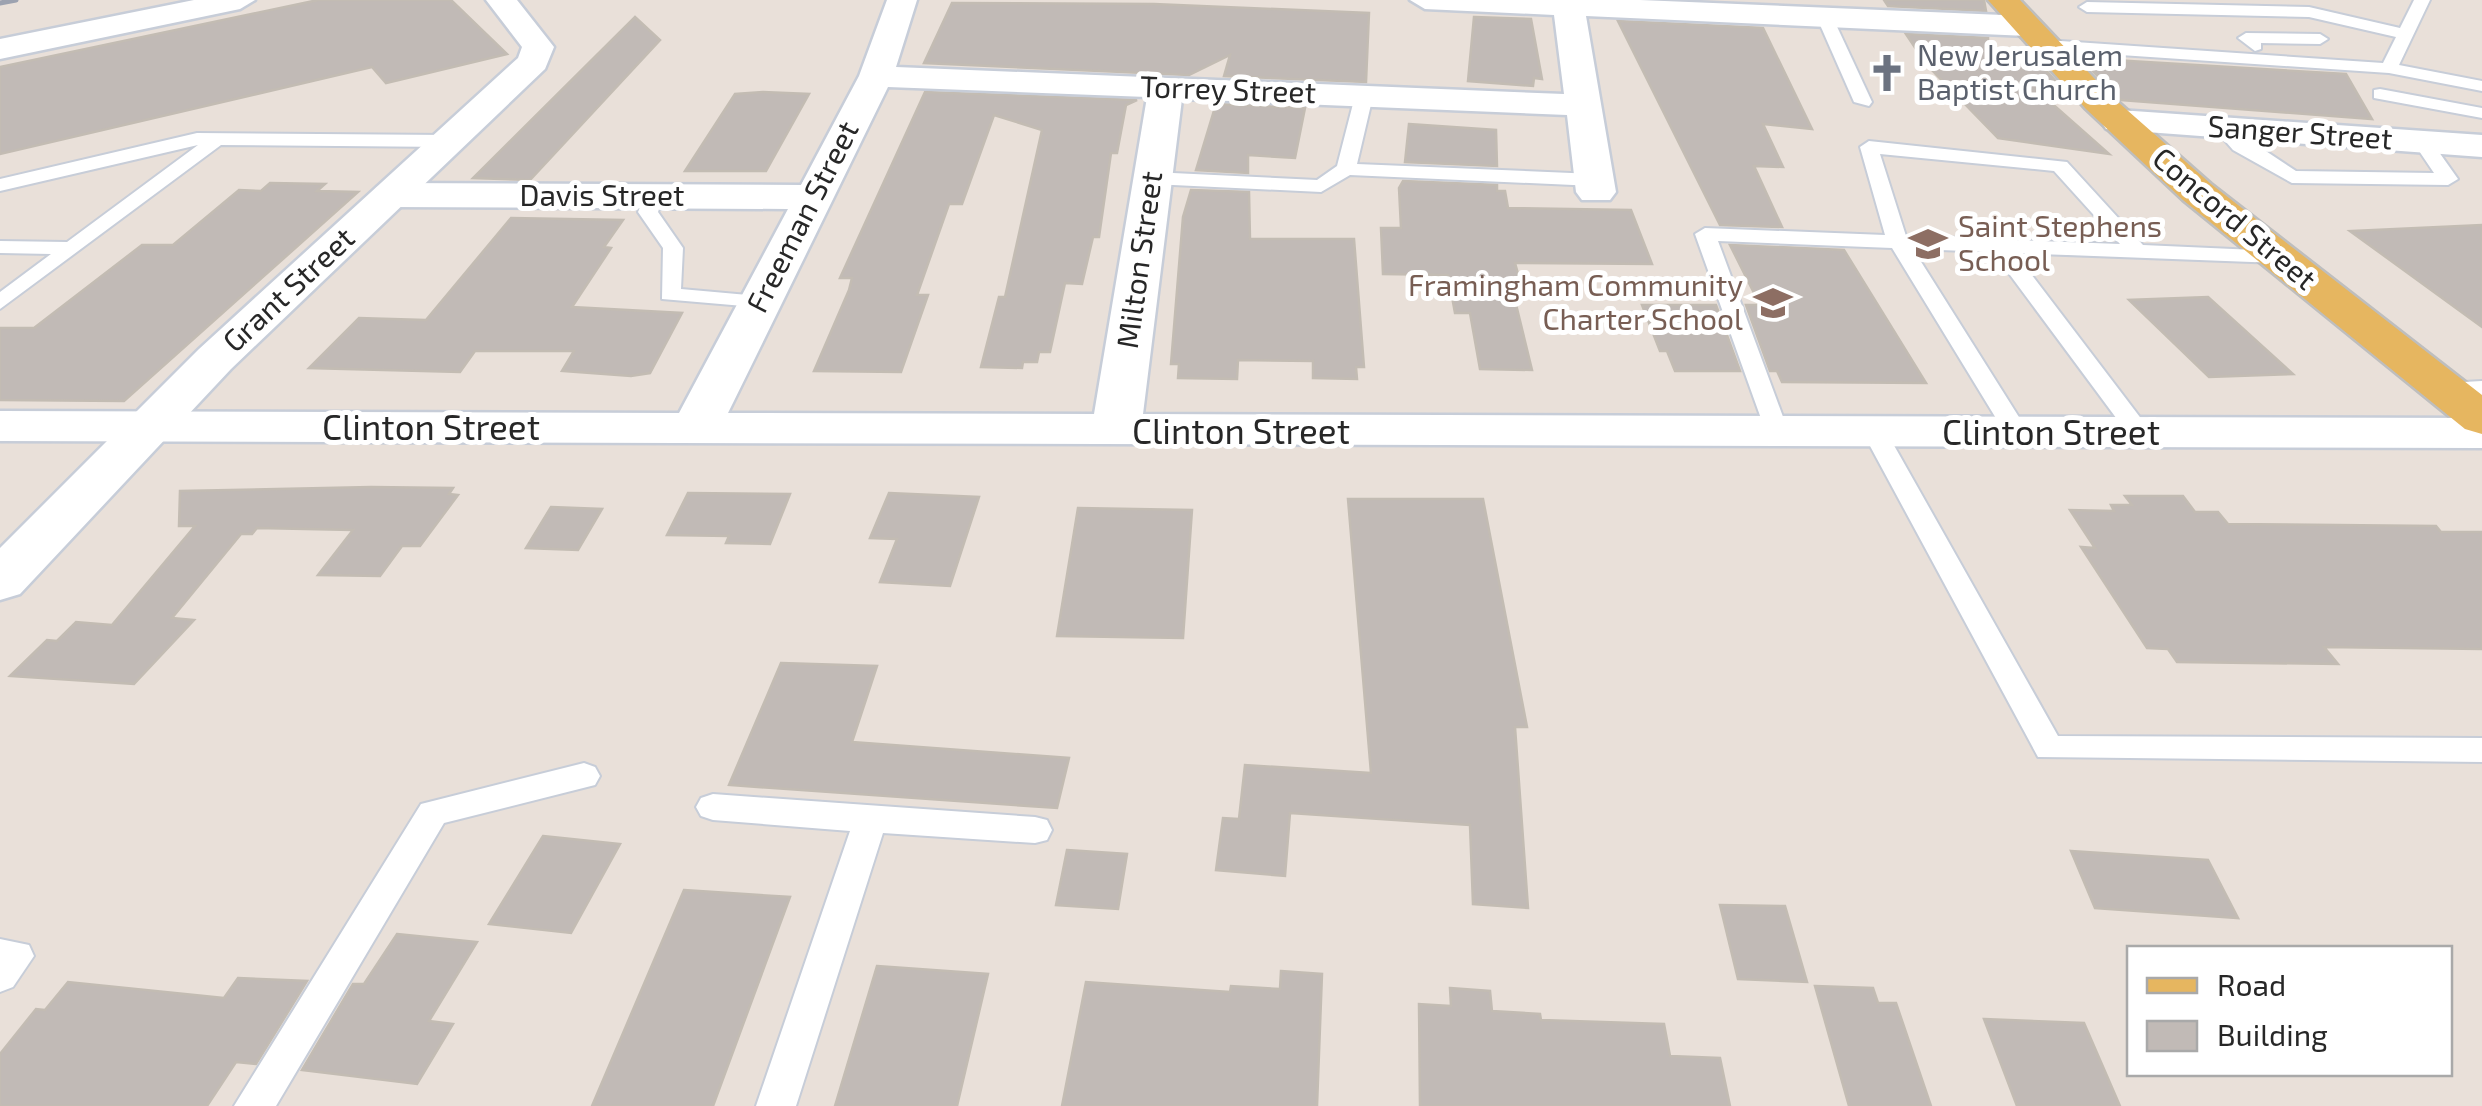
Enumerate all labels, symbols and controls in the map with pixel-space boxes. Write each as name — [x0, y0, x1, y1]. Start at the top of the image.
place label: New Jerusalem Baptist Church — [1917, 36, 2123, 106]
church icon: New Jerusalem Baptist Church — [1866, 52, 1908, 94]
street label: Torrey Street — [1139, 67, 1317, 109]
street label: Sanger Street — [2207, 107, 2394, 155]
street label: Freeman Street — [738, 114, 865, 318]
street label: Concord Street — [2146, 139, 2324, 296]
street label: Milton Street — [1108, 169, 1168, 351]
street label: Davis Street — [519, 176, 685, 212]
place label: Saint Stephens School — [1958, 207, 2162, 277]
street label: Grant Street — [215, 219, 361, 358]
school or university icon: Saint Stephens School — [1907, 223, 1949, 265]
place label: Framingham Community Charter School — [1408, 266, 1743, 336]
school or university icon: Framingham Community Charter School — [1752, 282, 1794, 324]
street label: Clinton Street — [322, 405, 540, 447]
street label: Clinton Street — [1132, 409, 1350, 451]
street label: Clinton Street — [1942, 410, 2160, 452]
legend — [2127, 946, 2452, 1076]
text: Road — [2217, 966, 2286, 1002]
text: Building — [2217, 1016, 2328, 1052]

